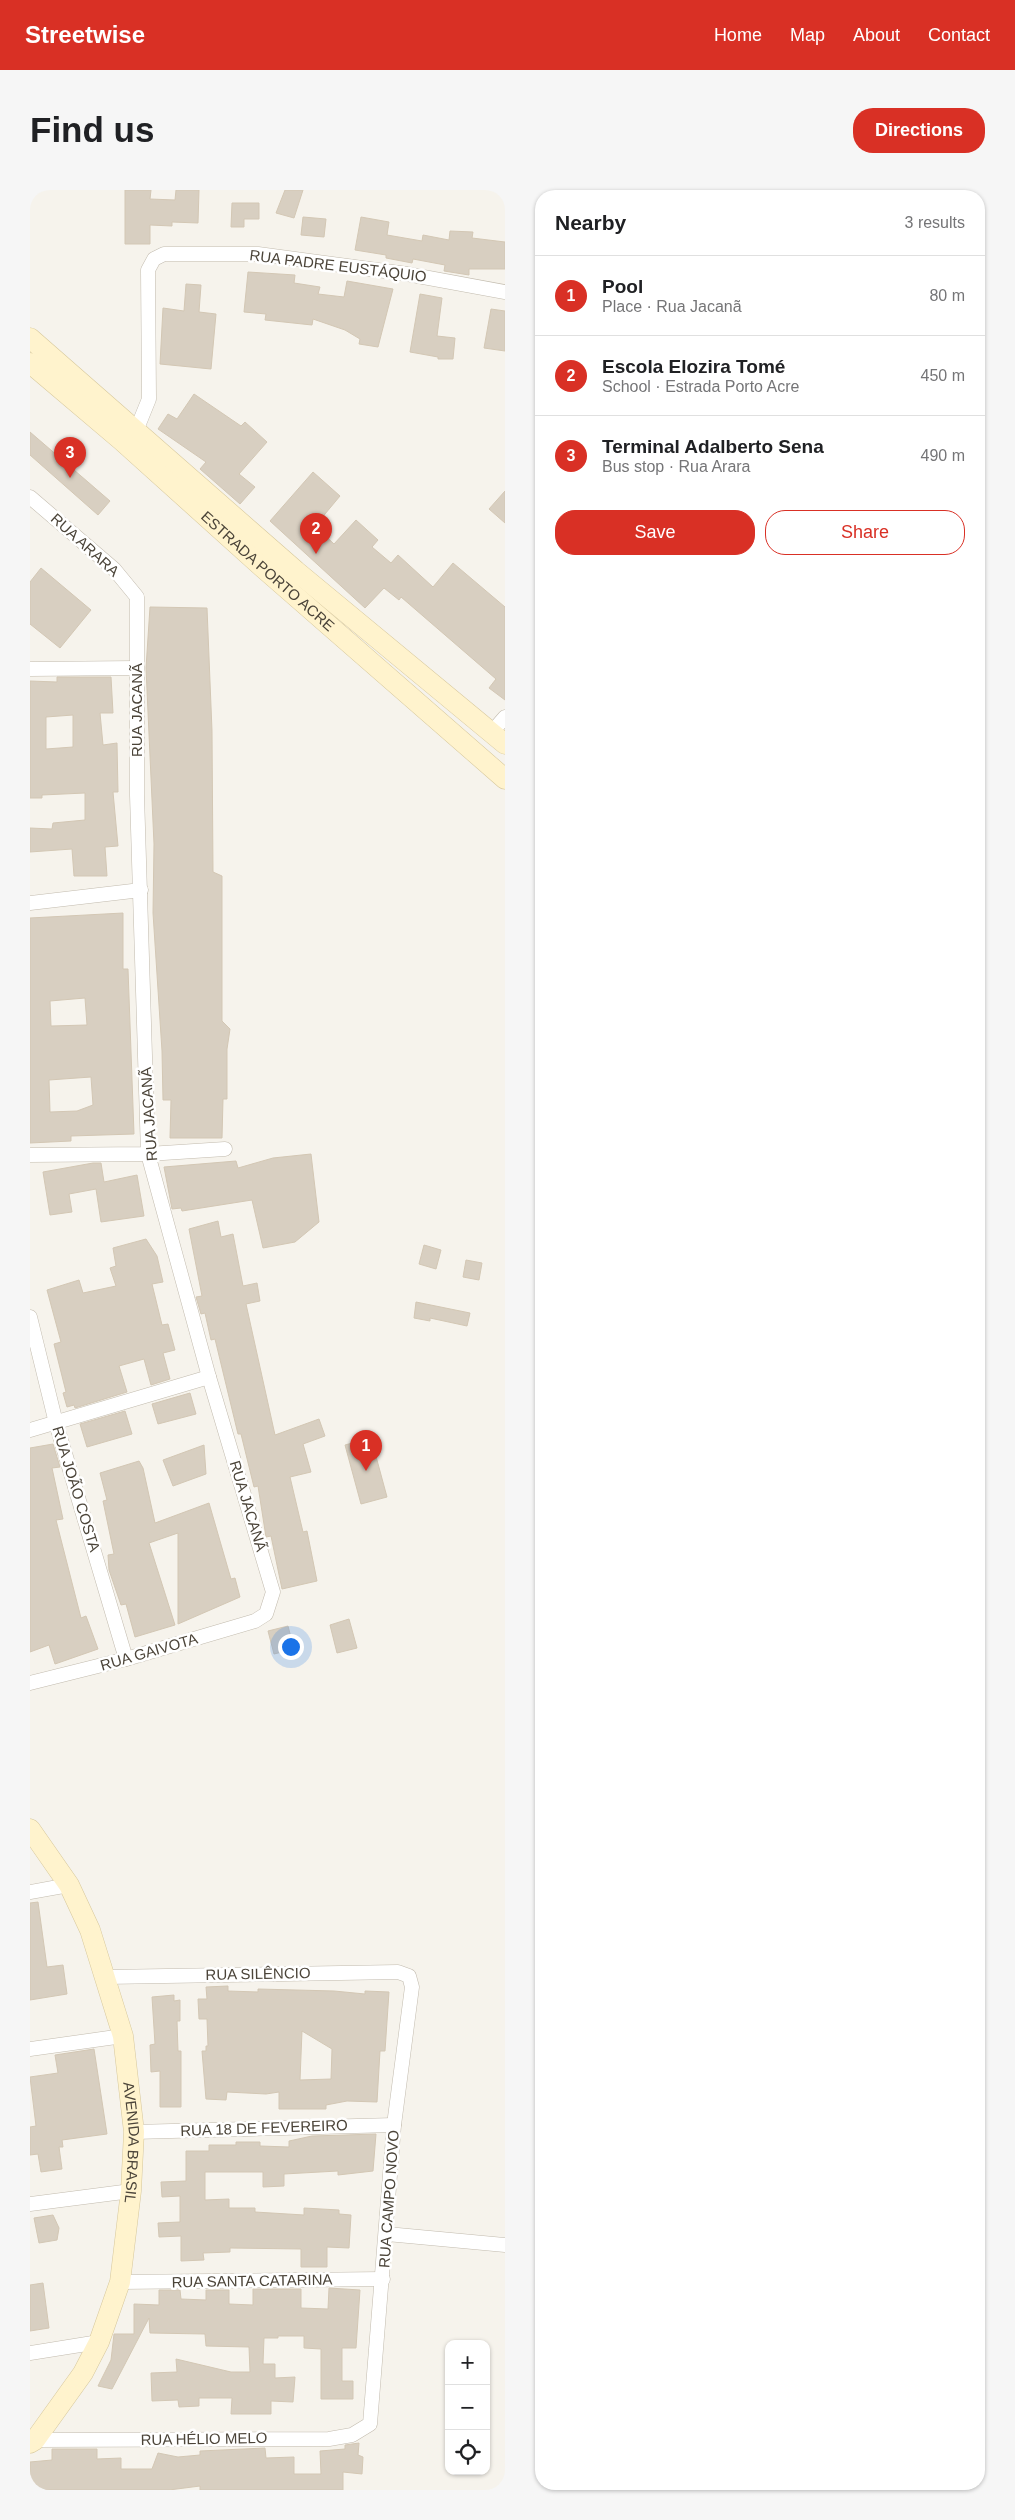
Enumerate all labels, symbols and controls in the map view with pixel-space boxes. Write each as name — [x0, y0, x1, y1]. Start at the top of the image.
text: Streetwise — [25, 21, 145, 48]
text: Home — [714, 25, 762, 45]
text: Map — [790, 25, 825, 45]
text: About — [853, 25, 900, 45]
text: Contact — [928, 25, 990, 45]
button: Directions — [853, 108, 985, 153]
text: Find us — [30, 110, 154, 149]
text: Nearby — [555, 211, 626, 234]
text: 3 results — [905, 214, 965, 231]
street label: RUA PADRE EUSTÁQUIO — [249, 246, 427, 285]
text: Pool — [602, 276, 643, 297]
text: 1 — [567, 287, 575, 304]
text: 80 m — [929, 287, 965, 304]
text: Place · Rua Jacanã — [602, 298, 742, 315]
text: Escola Elozira Tomé — [602, 356, 785, 377]
text: 2 — [567, 367, 575, 384]
text: 450 m — [921, 367, 965, 384]
text: School · Estrada Porto Acre — [602, 378, 799, 395]
text: Terminal Adalberto Sena — [602, 436, 824, 457]
pin: 3 — [54, 437, 86, 478]
text: 3 — [567, 447, 575, 464]
text: 490 m — [921, 447, 965, 464]
text: Bus stop · Rua Arara — [602, 458, 751, 475]
street label: ESTRADA PORTO ACRE — [198, 507, 338, 634]
street label: RUA ARARA — [48, 510, 123, 580]
button: Save — [555, 510, 755, 555]
button: Share — [765, 510, 965, 555]
pin: 2 — [300, 513, 332, 554]
street label: RUA JACANÃ — [128, 663, 145, 757]
street label: RUA JACANÃ — [137, 1066, 160, 1162]
street label: RUA JOÃO COSTA — [49, 1424, 104, 1554]
pin: 1 — [350, 1430, 382, 1471]
street label: RUA JACANÃ — [227, 1458, 270, 1553]
street label: RUA GAIVOTA — [98, 1629, 200, 1674]
your location — [278, 1634, 304, 1660]
street label: RUA SILÊNCIO — [205, 1964, 311, 1983]
street label: AVENIDA BRASIL — [120, 2081, 143, 2204]
street label: RUA 18 DE FEVEREIRO — [180, 2116, 348, 2139]
street label: RUA CAMPO NOVO — [375, 2129, 402, 2269]
street label: RUA SANTA CATARINA — [171, 2271, 333, 2290]
map controls — [445, 2340, 490, 2475]
button: + — [445, 2340, 490, 2385]
button: − — [445, 2385, 490, 2430]
street label: RUA HÉLIO MELO — [141, 2429, 267, 2448]
button: locate — [445, 2430, 490, 2475]

